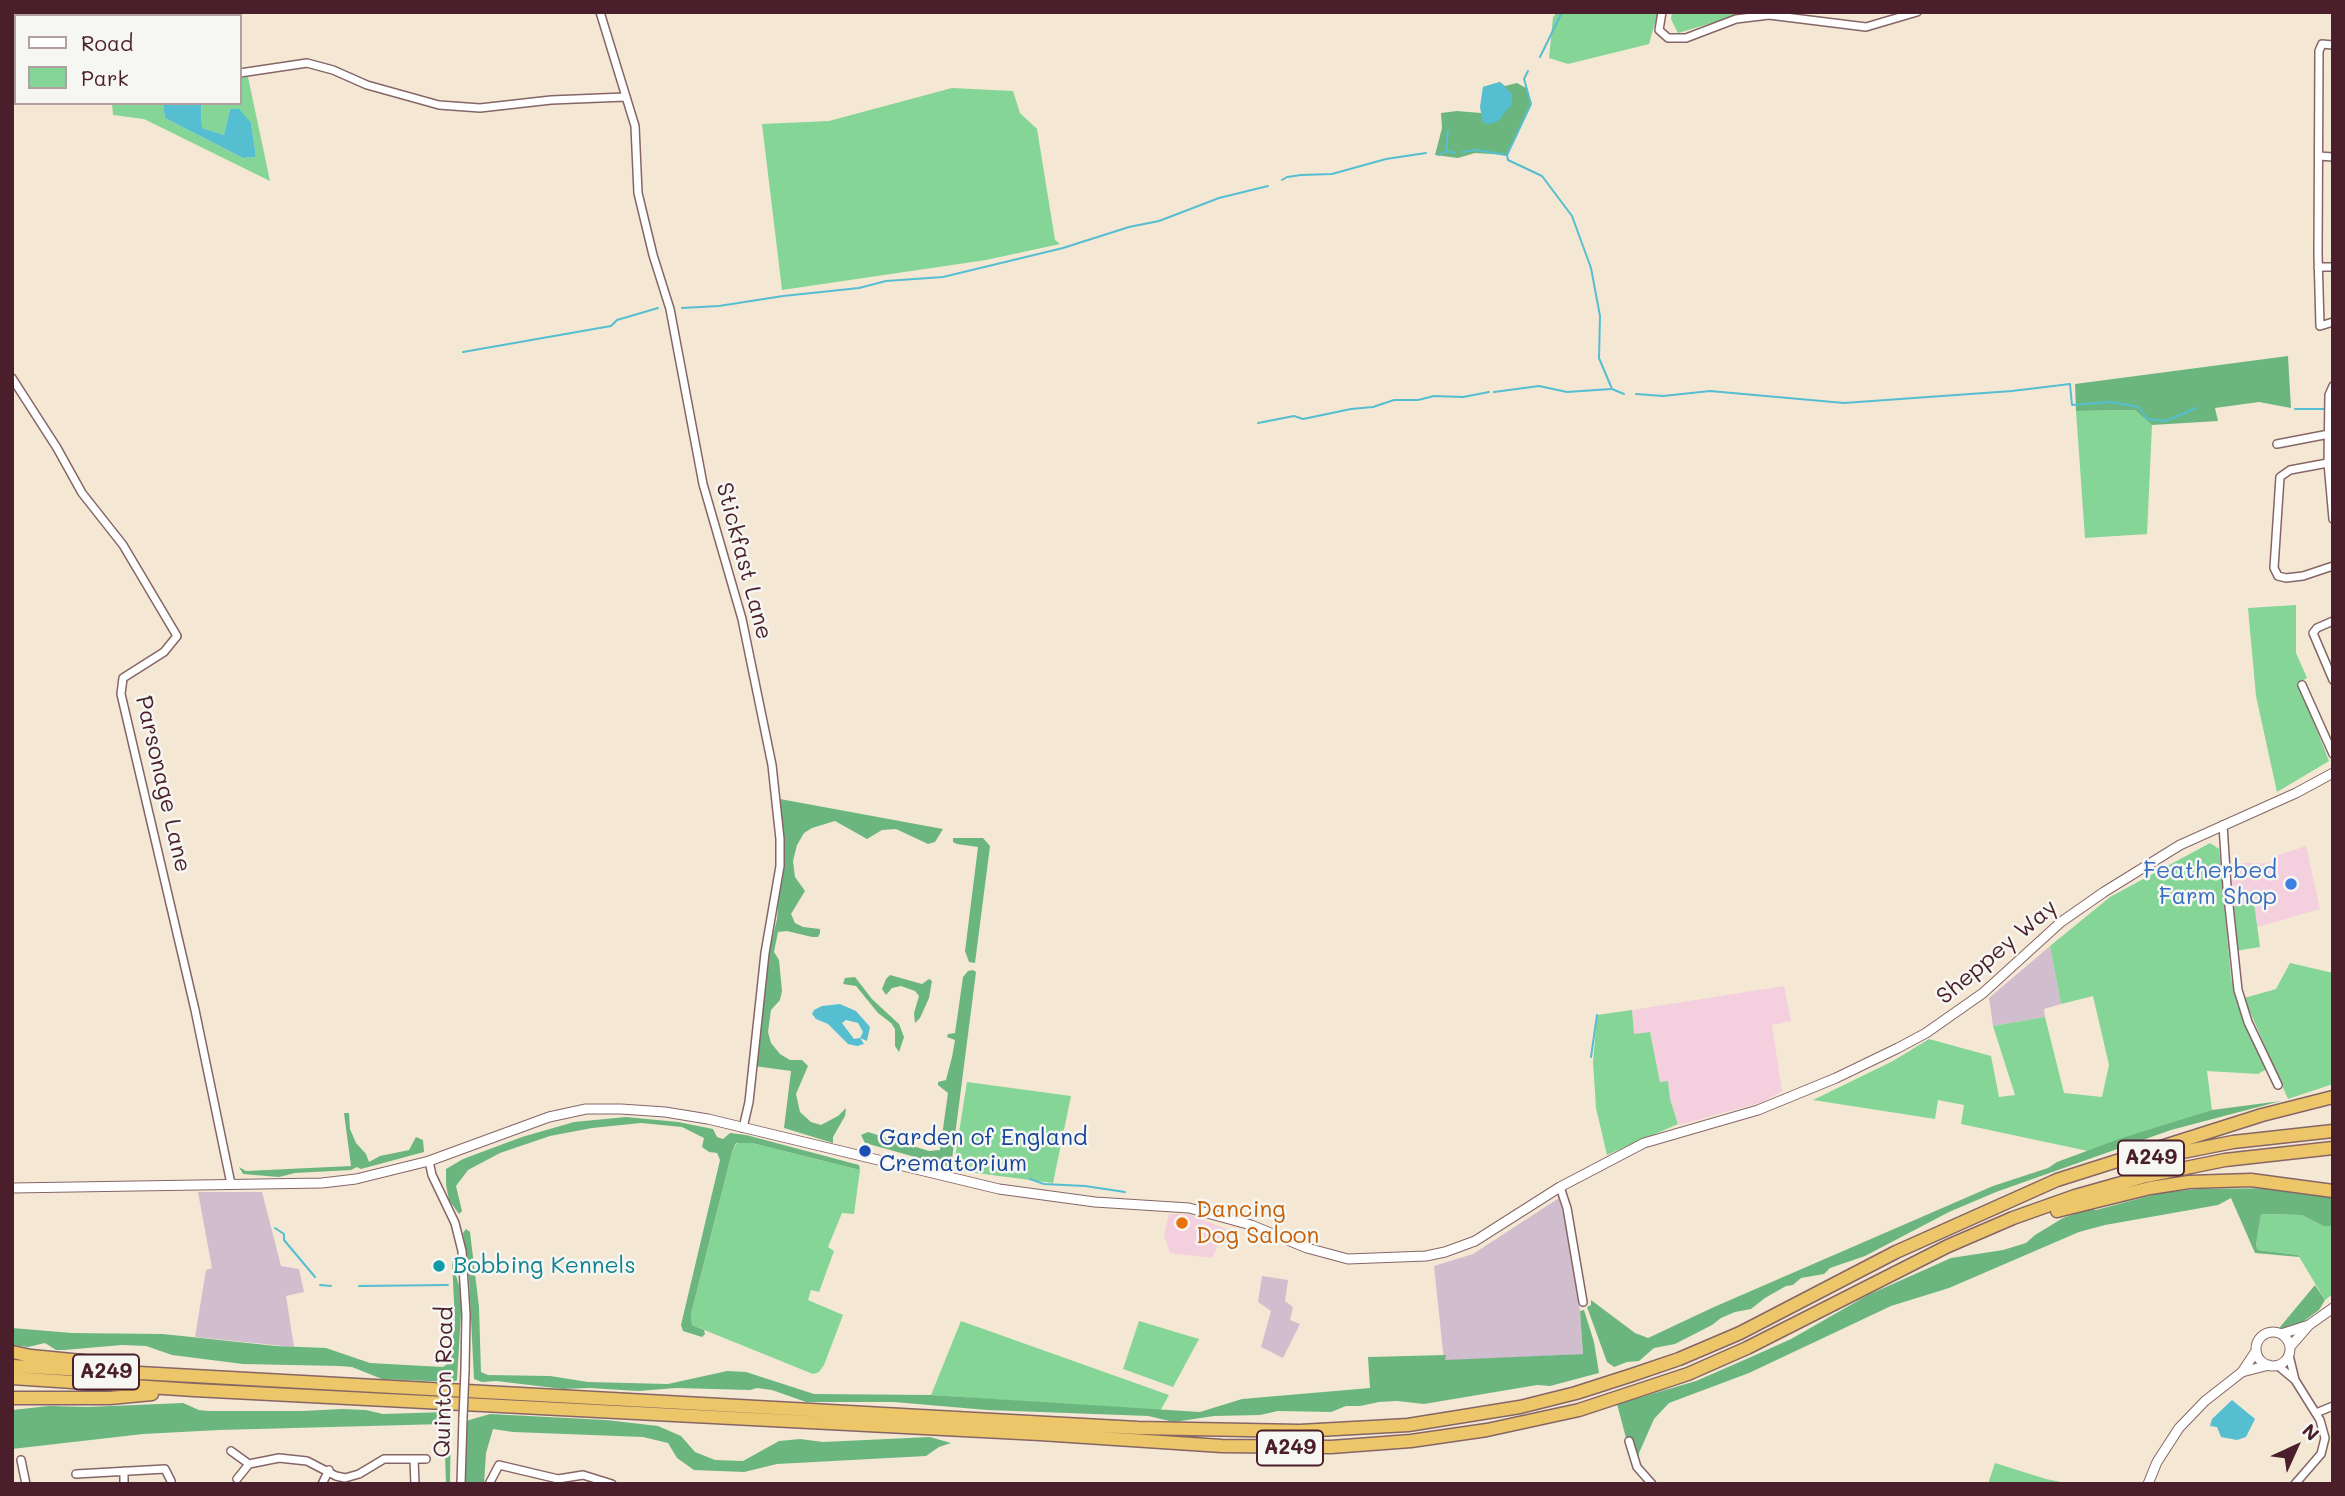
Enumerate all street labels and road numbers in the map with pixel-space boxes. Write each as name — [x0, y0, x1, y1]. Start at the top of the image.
street label: Stickfast Lane — [710, 480, 778, 642]
street label: Parsonage Lane — [129, 693, 197, 875]
street label: Sheppey Way — [1931, 894, 2063, 1010]
road number: A249 — [2118, 1140, 2184, 1176]
street label: Quinton Road — [429, 1306, 459, 1458]
road number: A249 — [73, 1354, 139, 1390]
road number: A249 — [1257, 1430, 1323, 1466]

